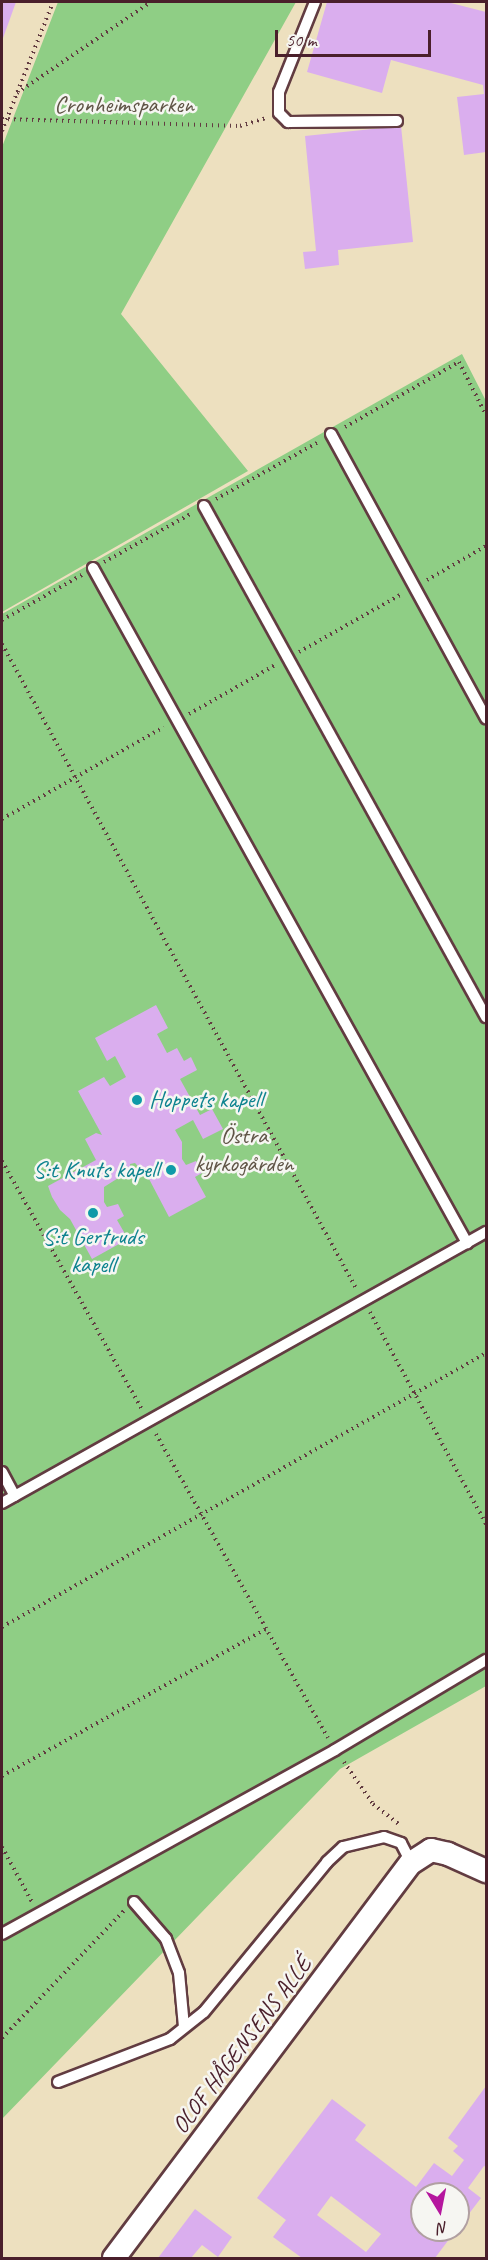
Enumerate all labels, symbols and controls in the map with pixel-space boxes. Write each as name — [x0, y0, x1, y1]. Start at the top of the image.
scale bar — [278, 18, 434, 56]
text: 50 m — [286, 29, 317, 51]
park label: Cronheimsparken — [54, 91, 194, 119]
place label: Hoppets kapell — [149, 1086, 263, 1114]
marker: Hoppets kapell — [130, 1093, 144, 1107]
park label: Östra kyrkogården — [195, 1122, 293, 1178]
place label: S:t Knuts kapell — [32, 1156, 159, 1184]
marker: S:t Knuts kapell — [164, 1163, 178, 1177]
marker: S:t Gertruds kapell — [86, 1206, 100, 1220]
place label: S:t Gertruds kapell — [42, 1223, 144, 1279]
street label: OLOF HÅGENSENS ALLÉ — [166, 1951, 318, 2139]
north arrow — [410, 2182, 470, 2242]
text: N — [436, 2217, 449, 2238]

